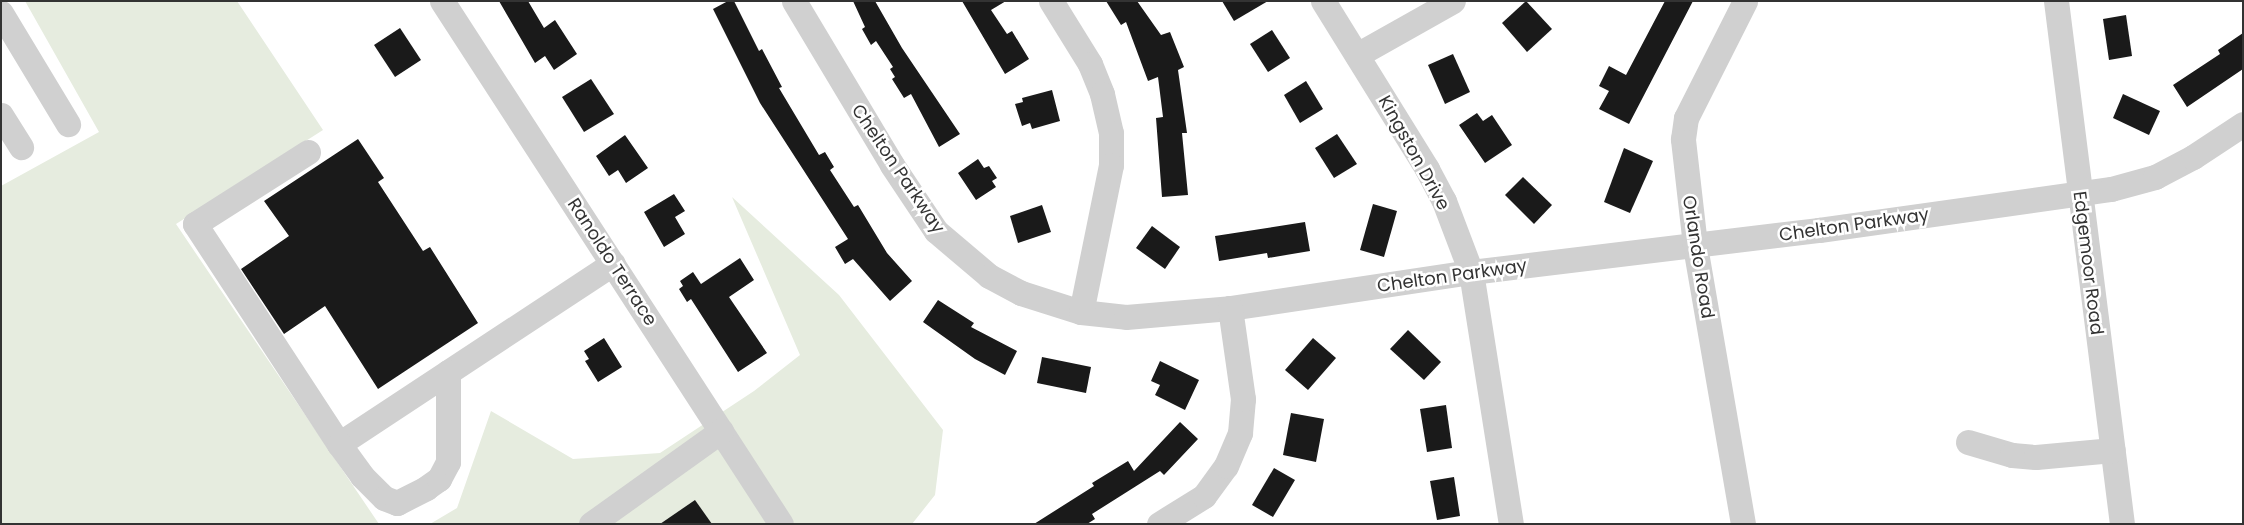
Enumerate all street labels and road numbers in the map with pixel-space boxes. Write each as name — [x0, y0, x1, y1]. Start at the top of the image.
street label: Kingston Drive — [1374, 92, 1454, 214]
street label: Chelton Parkway — [847, 100, 949, 238]
street label: Edgemoor Road — [2068, 190, 2108, 336]
street label: Ranoldo Terrace — [563, 194, 661, 330]
street label: Orlando Road — [1678, 194, 1718, 320]
street label: Chelton Parkway — [1778, 204, 1930, 246]
street label: Chelton Parkway — [1376, 255, 1528, 297]

